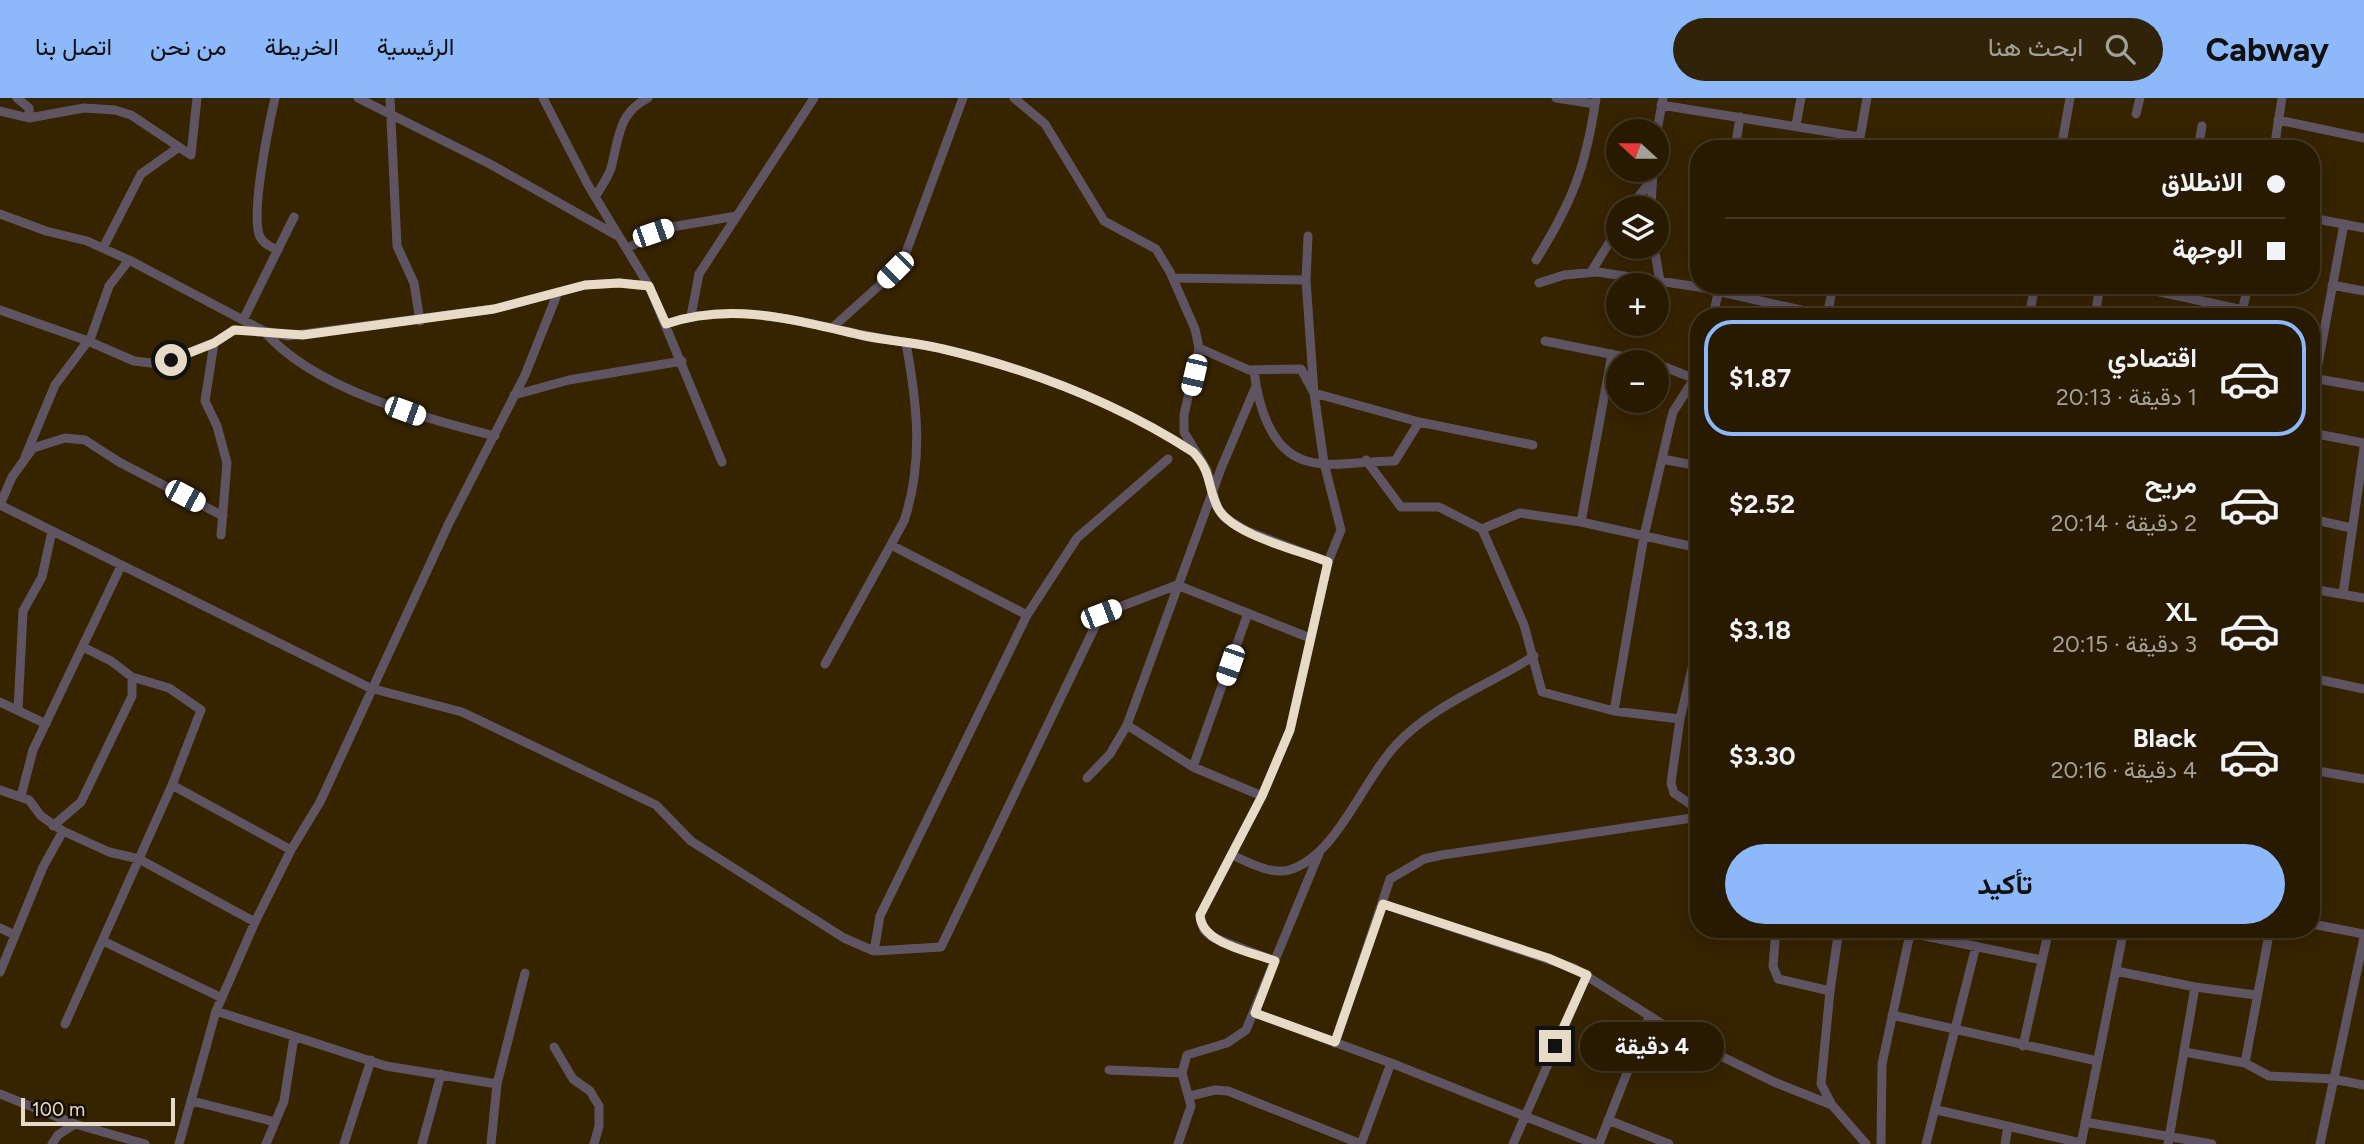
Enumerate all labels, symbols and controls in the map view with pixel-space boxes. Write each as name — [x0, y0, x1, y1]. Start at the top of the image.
search box — [1673, 18, 2163, 81]
icon: search — [2101, 30, 2139, 68]
text: Cabway — [2205, 30, 2329, 69]
text: ابحث هنا — [1988, 31, 2083, 63]
text: اتصل بنا — [35, 32, 112, 61]
text: من نحن — [150, 32, 227, 61]
text: الخريطة — [265, 32, 339, 61]
text: الرئيسية — [377, 32, 454, 61]
north arrow — [1606, 119, 1670, 182]
map controls — [1606, 119, 1669, 413]
text: الانطلاق — [2161, 166, 2243, 198]
button: layers — [1606, 196, 1669, 259]
car — [630, 216, 677, 250]
text: الوجهة — [2172, 233, 2243, 265]
car — [873, 248, 918, 292]
button: + — [1606, 273, 1669, 336]
text: اقتصادي — [2108, 342, 2197, 374]
route start — [155, 344, 187, 376]
icon: car — [2218, 347, 2281, 410]
button: − — [1606, 350, 1669, 413]
car — [1180, 352, 1209, 398]
text: $1.87 — [1729, 362, 1791, 394]
text: 1 دقيقة · 20:13 — [2056, 383, 2197, 411]
car — [382, 394, 429, 428]
text: مريح — [2145, 468, 2197, 500]
icon: car — [2218, 473, 2281, 536]
car — [162, 477, 209, 515]
text: $2.52 — [1729, 488, 1795, 520]
text: 2 دقيقة · 20:14 — [2051, 509, 2197, 537]
text: XL — [2165, 596, 2197, 628]
car — [1078, 597, 1125, 631]
icon: car — [2218, 599, 2281, 662]
text: $3.18 — [1729, 614, 1791, 646]
text: 3 دقيقة · 20:15 — [2052, 630, 2197, 658]
car — [1214, 642, 1247, 688]
text: Black — [2133, 722, 2197, 754]
icon: car — [2218, 725, 2281, 788]
text: $3.30 — [1729, 740, 1796, 772]
text: 4 دقيقة · 20:16 — [2051, 756, 2197, 784]
button: تأكيد — [1725, 844, 2285, 924]
callout: 4 دقيقة — [1580, 1021, 1723, 1070]
route end — [1539, 1030, 1571, 1062]
text: 4 دقيقة — [1615, 1032, 1689, 1060]
scale bar — [21, 1095, 175, 1127]
text: 100 m — [32, 1098, 85, 1121]

